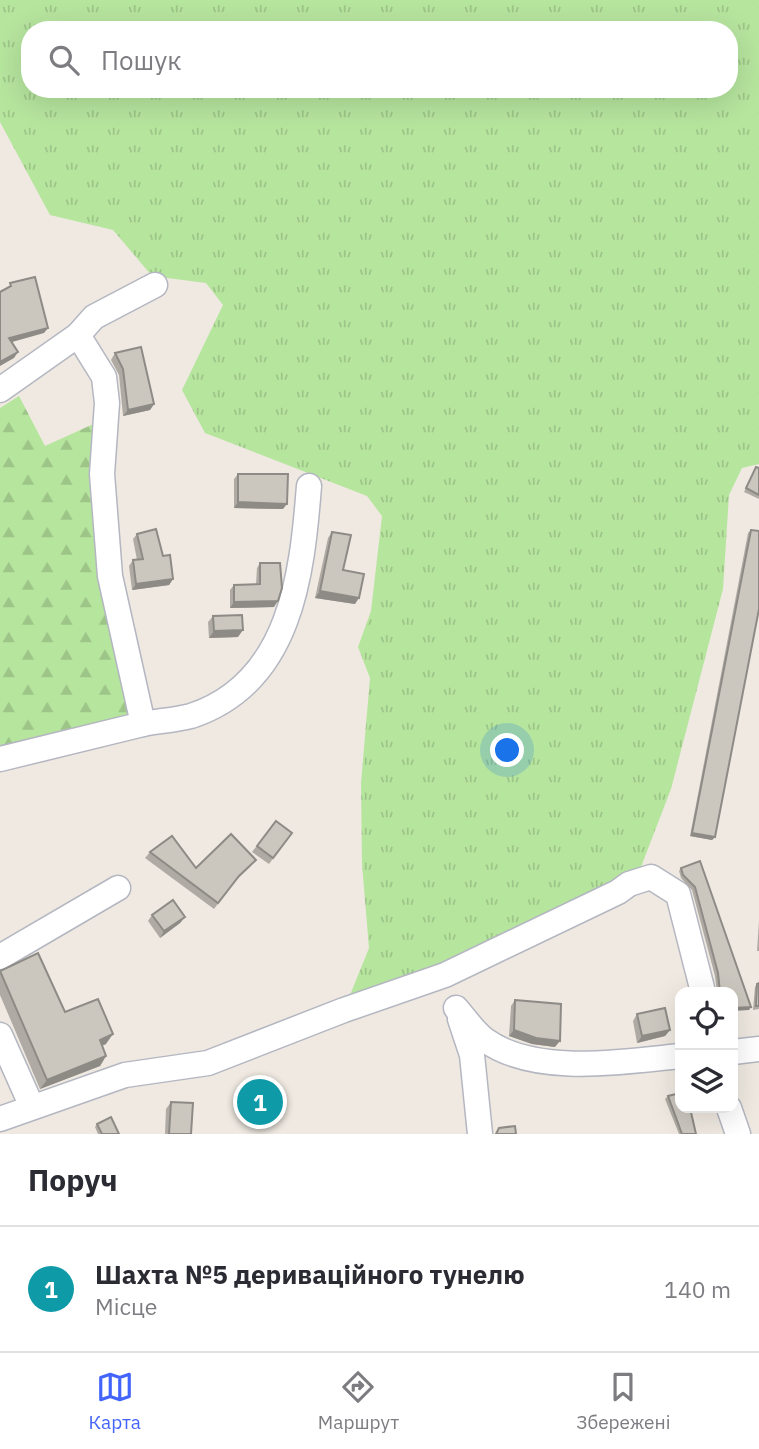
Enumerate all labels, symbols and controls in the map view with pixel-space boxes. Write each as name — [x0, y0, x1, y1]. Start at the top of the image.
search box — [21, 21, 738, 98]
icon: search — [45, 41, 83, 79]
text: Пошук — [101, 43, 182, 77]
your location — [490, 733, 524, 767]
map controls — [675, 987, 738, 1113]
button: locate — [675, 987, 738, 1050]
button: layers — [675, 1050, 738, 1113]
pin: 1 — [237, 1076, 283, 1128]
text: Поруч — [28, 1160, 118, 1199]
text: Шахта №5 дериваційного тунелю — [95, 1257, 525, 1291]
text: 1 — [44, 1274, 58, 1304]
text: 140 m — [664, 1274, 731, 1304]
text: Місце — [95, 1291, 157, 1321]
tab: Карта — [89, 1368, 141, 1434]
tab: Маршрут — [318, 1368, 399, 1434]
tab: Збережені — [576, 1368, 670, 1434]

